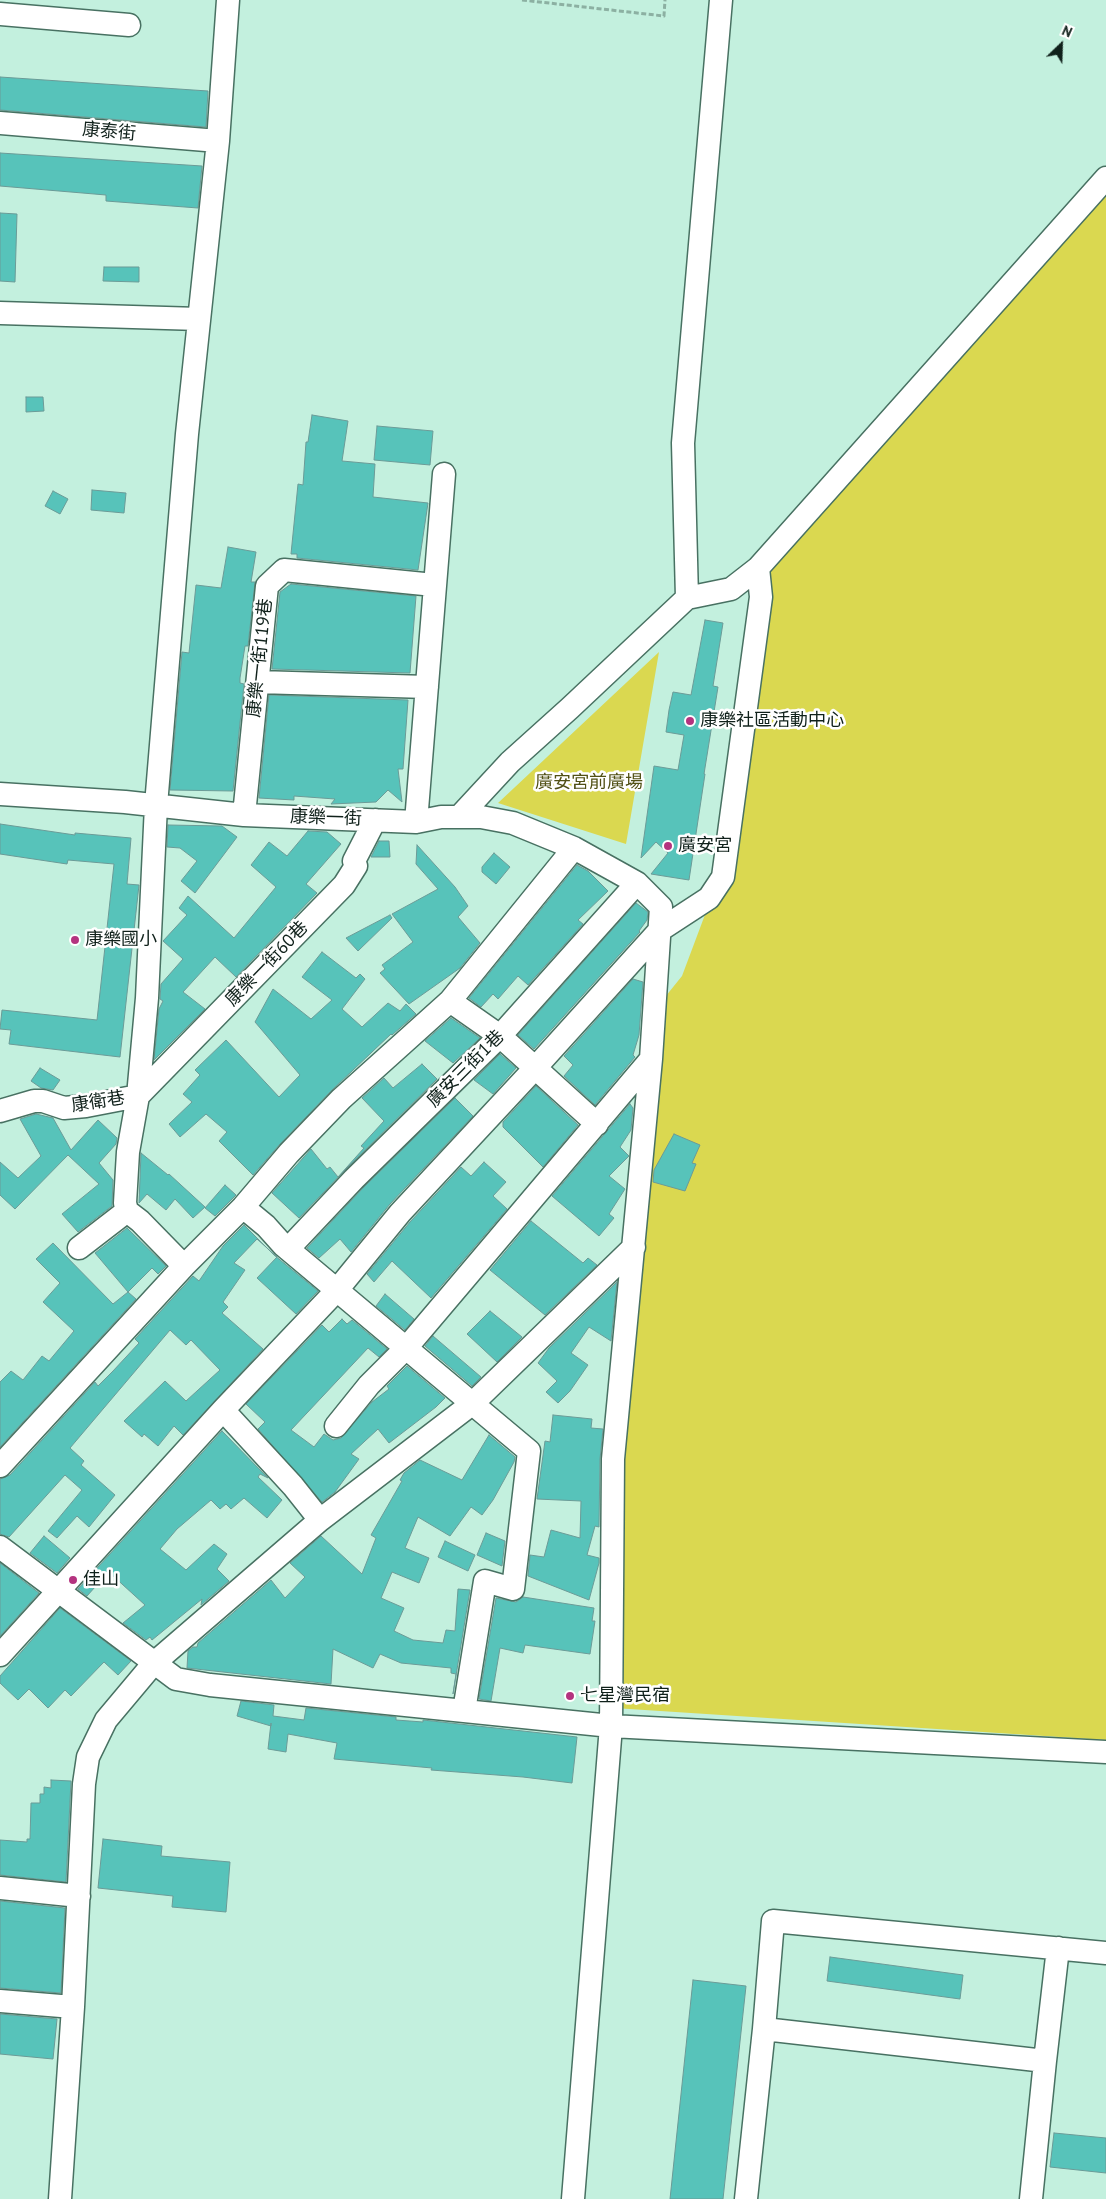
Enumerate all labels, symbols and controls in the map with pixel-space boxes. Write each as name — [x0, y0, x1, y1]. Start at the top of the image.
north arrow — [1036, 20, 1086, 70]
text: N — [1059, 21, 1075, 41]
street label: 康泰街 — [81, 119, 137, 145]
street label: 康樂一街119巷 — [243, 597, 277, 719]
place label: 康樂社區活動中心 — [700, 710, 844, 732]
marker: 康樂社區活動中心 — [684, 715, 696, 727]
park label: 廣安宮前廣場 — [535, 772, 643, 794]
street label: 康樂一街 — [290, 806, 362, 830]
place label: 廣安宮 — [678, 835, 732, 857]
marker: 廣安宮 — [662, 840, 674, 852]
street label: 康樂一街60巷 — [221, 917, 313, 1011]
place label: 康樂國小 — [85, 929, 157, 951]
marker: 康樂國小 — [69, 934, 81, 946]
street label: 廣安三街1巷 — [423, 1026, 509, 1112]
street label: 康衛巷 — [70, 1087, 126, 1117]
place label: 佳山 — [83, 1569, 119, 1591]
marker: 佳山 — [67, 1574, 79, 1586]
place label: 七星灣民宿 — [580, 1685, 670, 1707]
marker: 七星灣民宿 — [564, 1690, 576, 1702]

